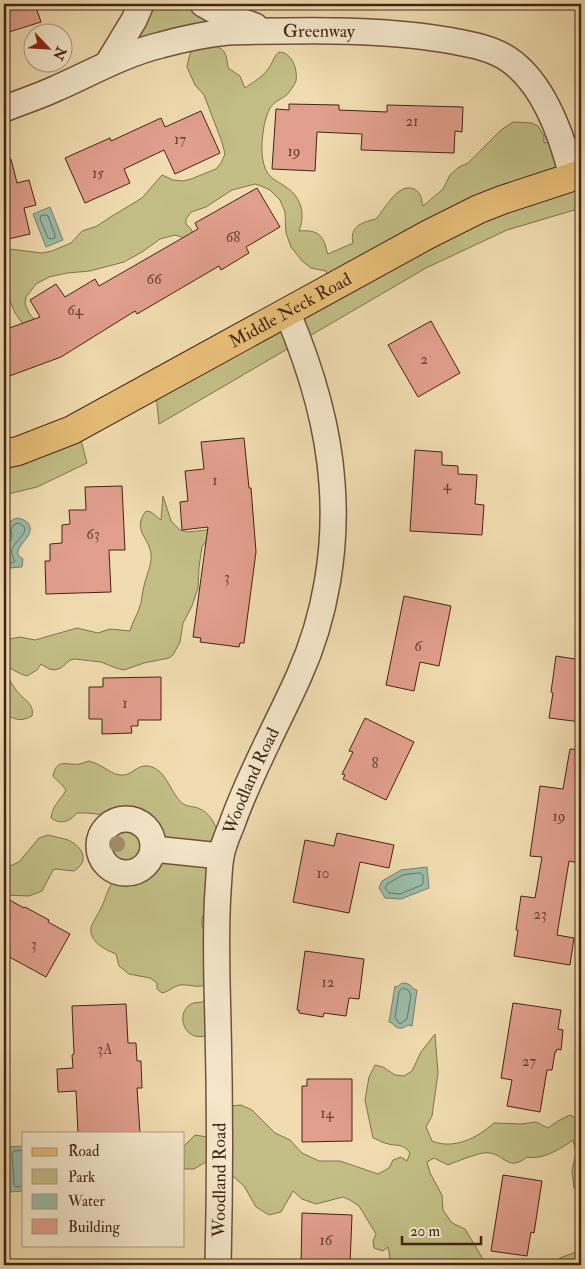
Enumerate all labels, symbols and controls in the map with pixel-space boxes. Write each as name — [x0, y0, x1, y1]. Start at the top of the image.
street label: Greenway — [283, 20, 356, 43]
north arrow — [22, 22, 72, 72]
text: N — [49, 43, 70, 63]
house number: 21 — [406, 112, 418, 131]
house number: 17 — [174, 130, 186, 149]
house number: 19 — [288, 142, 300, 161]
house number: 15 — [92, 164, 104, 183]
house number: 68 — [226, 228, 240, 247]
street label: Middle Neck Road — [225, 268, 356, 354]
house number: 66 — [146, 270, 163, 289]
house number: 64 — [67, 301, 84, 320]
house number: 2 — [420, 350, 428, 369]
house number: 1 — [212, 471, 218, 490]
house number: 4 — [443, 476, 452, 495]
house number: 63 — [86, 525, 100, 544]
house number: 3 — [224, 568, 230, 587]
house number: 6 — [414, 637, 423, 656]
house number: 1 — [122, 694, 128, 713]
street label: Woodland Road — [218, 724, 285, 839]
house number: 8 — [371, 754, 379, 773]
house number: 19 — [553, 807, 565, 826]
house number: 10 — [317, 864, 329, 883]
house number: 23 — [533, 905, 547, 924]
house number: 3 — [31, 935, 37, 954]
house number: 12 — [322, 973, 335, 992]
house number: 3A — [97, 1040, 113, 1059]
house number: 27 — [522, 1052, 536, 1071]
house number: 14 — [320, 1104, 335, 1123]
street label: Woodland Road — [208, 1123, 232, 1239]
legend — [22, 1132, 185, 1246]
text: Road — [68, 1142, 100, 1161]
text: Park — [68, 1168, 95, 1187]
text: Water — [67, 1192, 105, 1211]
scale bar — [402, 1214, 481, 1246]
text: Building — [68, 1218, 120, 1237]
text: 20 m — [410, 1222, 440, 1241]
house number: 16 — [320, 1231, 334, 1250]

